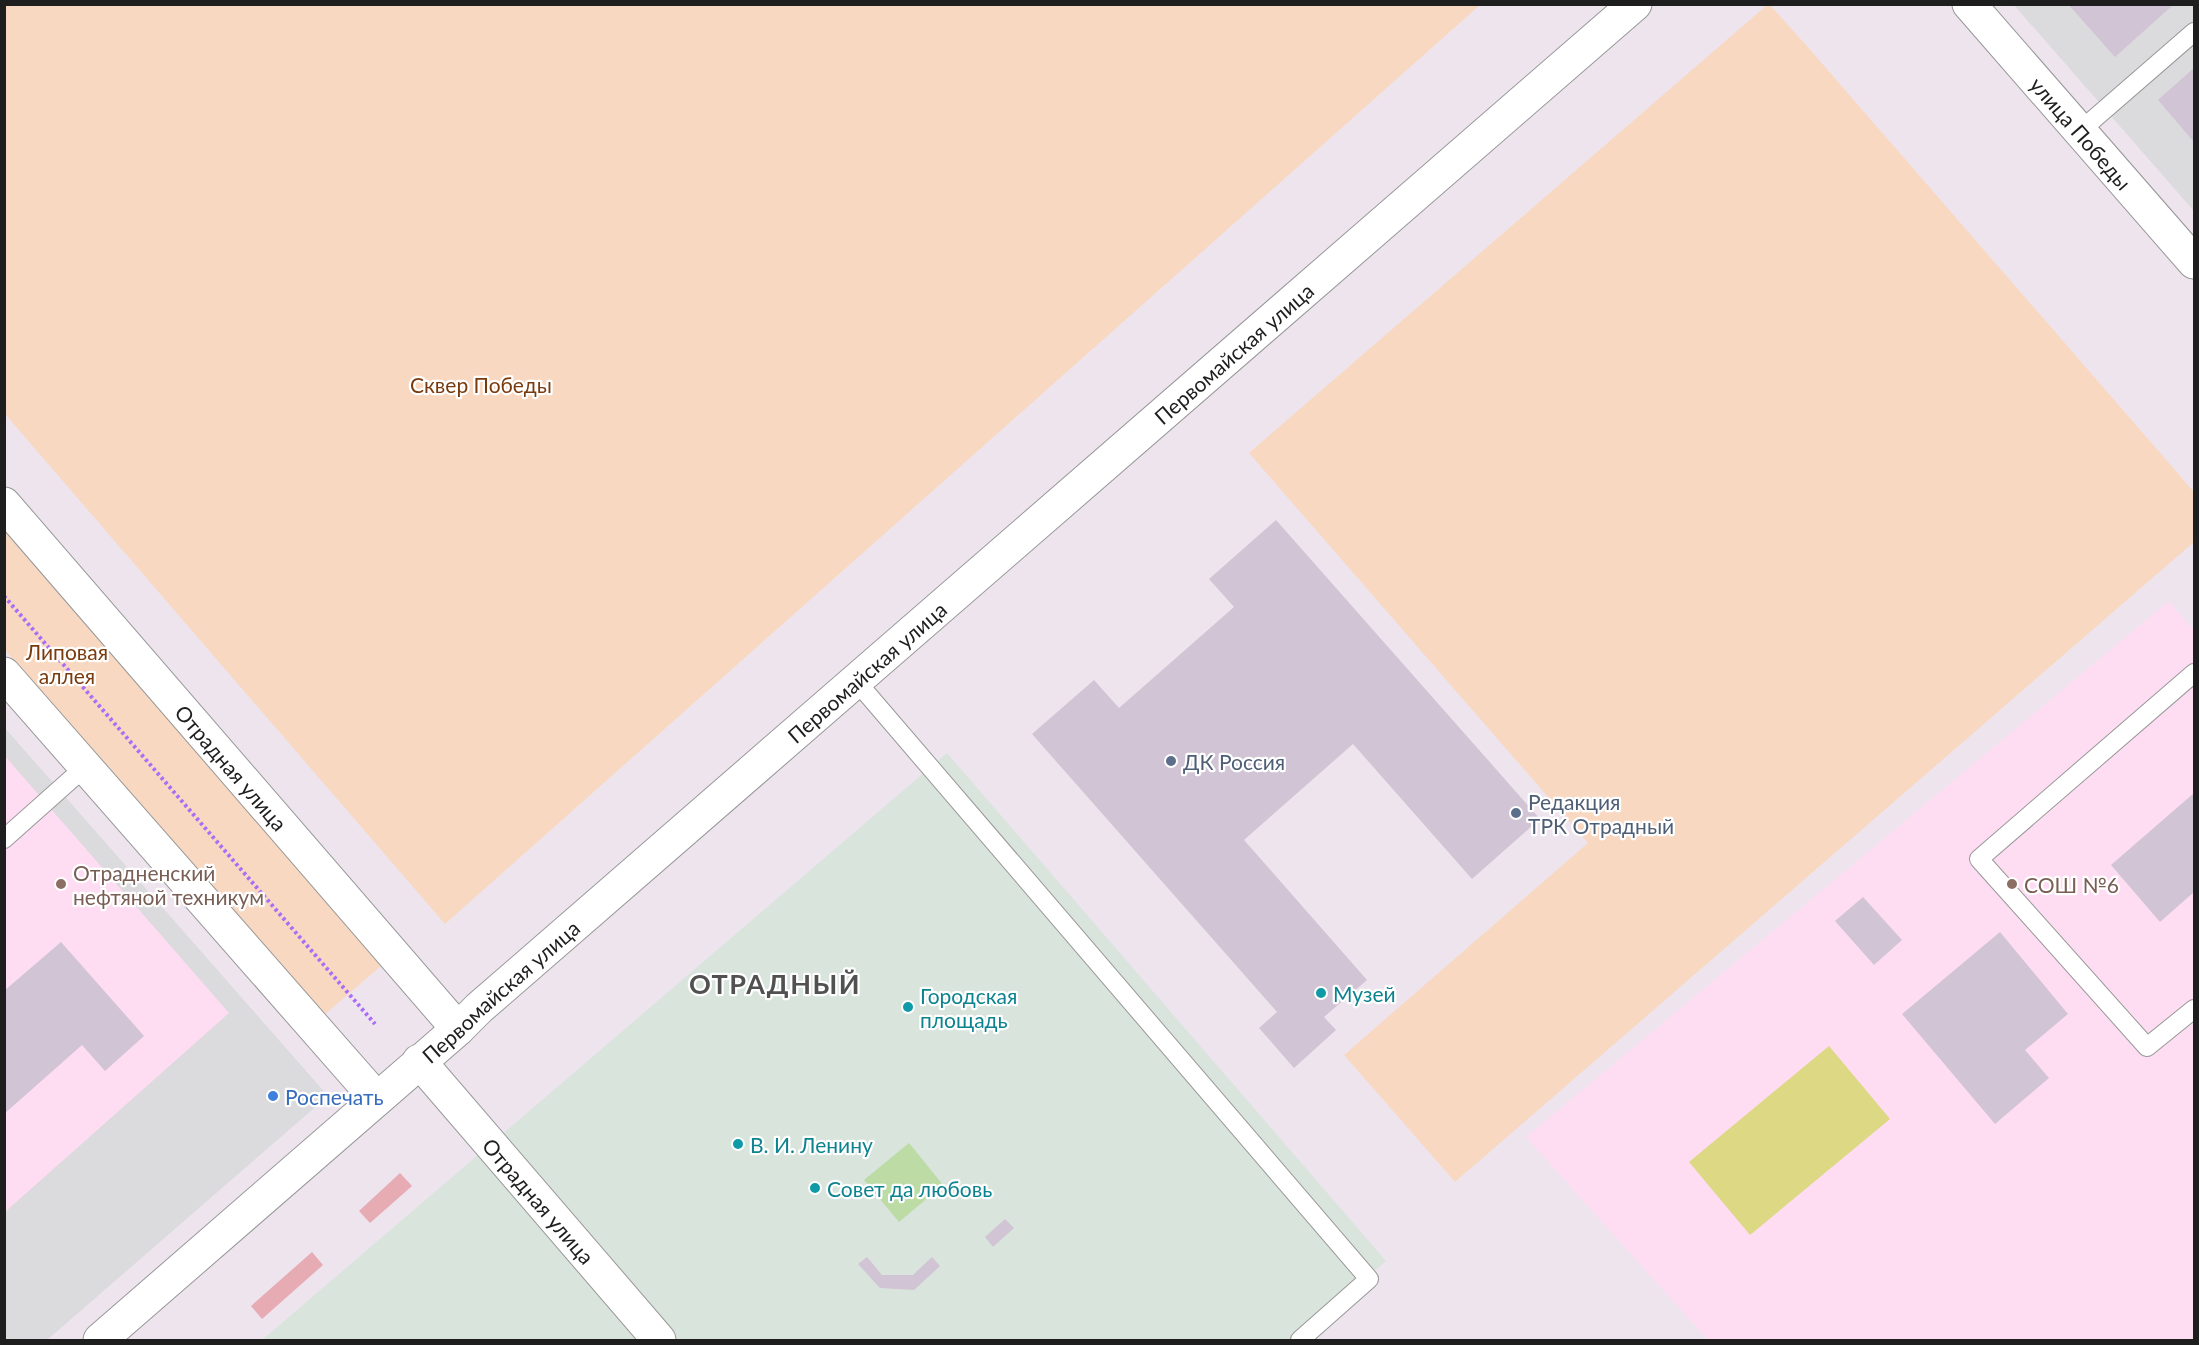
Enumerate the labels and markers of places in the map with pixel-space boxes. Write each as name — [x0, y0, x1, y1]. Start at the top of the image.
place label: ДК Россия — [1183, 749, 1285, 774]
marker: ДК Россия — [1164, 754, 1178, 768]
place label: Редакция ТРК Отрадный — [1528, 789, 1674, 838]
marker: Редакция ТРК Отрадный — [1509, 806, 1523, 820]
place label: Отрадненский нефтяной техникум — [73, 860, 264, 909]
place label: СОШ №6 — [2024, 872, 2119, 897]
marker: Отрадненский нефтяной техникум — [54, 877, 68, 891]
marker: СОШ №6 — [2005, 877, 2019, 891]
place label: Музей — [1333, 981, 1396, 1006]
place label: Городская площадь — [920, 983, 1017, 1032]
marker: Музей — [1314, 986, 1328, 1000]
marker: Городская площадь — [901, 1000, 915, 1014]
place label: Роспечать — [285, 1084, 384, 1109]
marker: Роспечать — [266, 1089, 280, 1103]
place label: В. И. Ленину — [750, 1132, 873, 1157]
marker: В. И. Ленину — [731, 1137, 745, 1151]
place label: Совет да любовь — [827, 1176, 992, 1201]
marker: Совет да любовь — [808, 1181, 822, 1195]

